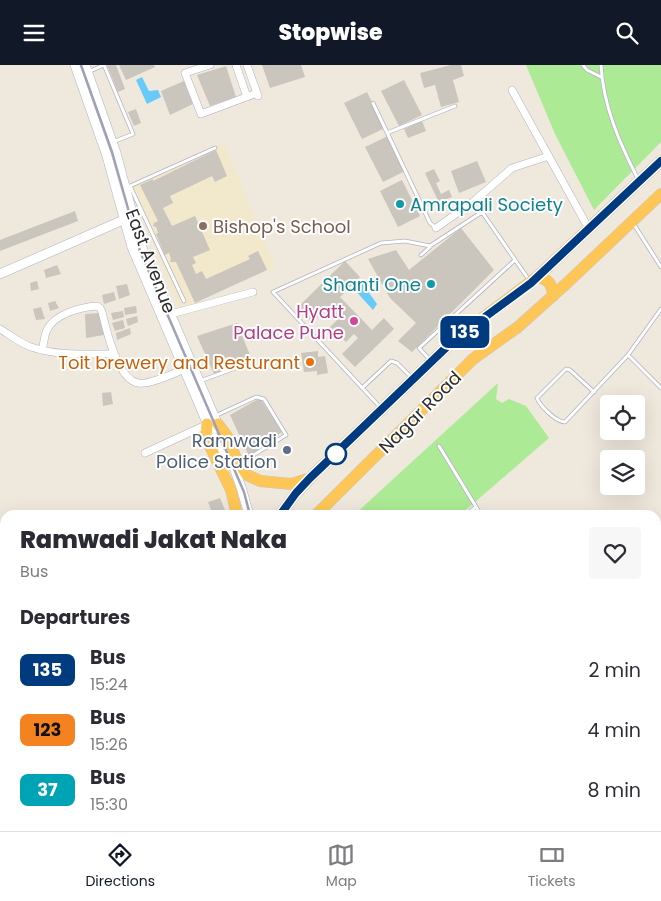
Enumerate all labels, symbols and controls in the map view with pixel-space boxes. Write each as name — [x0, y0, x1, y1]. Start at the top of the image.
text: Stopwise — [278, 17, 383, 48]
icon: menu — [20, 19, 48, 47]
icon: search — [613, 19, 641, 47]
place label: Amrapali Society — [410, 192, 563, 217]
marker: Amrapali Society — [394, 198, 406, 210]
street label: East Avenue — [120, 205, 182, 317]
place label: Bishop's School — [213, 214, 351, 239]
marker: Bishop's School — [197, 220, 209, 232]
place label: Shanti One — [323, 272, 421, 297]
marker: Shanti One — [425, 278, 437, 290]
place label: Hyatt Palace Pune — [233, 299, 344, 345]
marker: Hyatt Palace Pune — [348, 315, 360, 327]
line badge: 135 — [436, 316, 494, 348]
text: 135 — [450, 319, 480, 344]
place label: Toit brewery and Resturant — [58, 350, 300, 375]
marker: Toit brewery and Resturant — [304, 356, 316, 368]
street label: Nagar Road — [373, 365, 467, 459]
map controls — [600, 395, 645, 495]
button: locate — [600, 395, 645, 440]
place label: Ramwadi Police Station — [156, 428, 277, 474]
unlabelled marker — [325, 443, 347, 465]
marker: Ramwadi Police Station — [281, 444, 293, 456]
button: layers — [600, 450, 645, 495]
text: Ramwadi Jakat Naka — [20, 523, 287, 556]
button: heart — [589, 527, 641, 579]
text: Bus — [20, 560, 48, 583]
text: Departures — [20, 604, 130, 631]
text: Bus — [90, 644, 126, 671]
text: 135 — [33, 657, 62, 682]
text: 2 min — [589, 657, 641, 684]
text: 15:24 — [90, 673, 128, 696]
text: Bus — [90, 704, 126, 731]
text: 123 — [34, 717, 61, 742]
text: 4 min — [588, 717, 641, 744]
text: 15:26 — [90, 733, 128, 756]
text: Bus — [90, 764, 126, 791]
text: 37 — [37, 777, 58, 802]
text: 8 min — [588, 777, 641, 804]
text: 15:30 — [90, 793, 128, 816]
tab: Directions — [85, 841, 155, 892]
tab: Map — [326, 841, 357, 892]
tab: Tickets — [528, 841, 576, 892]

